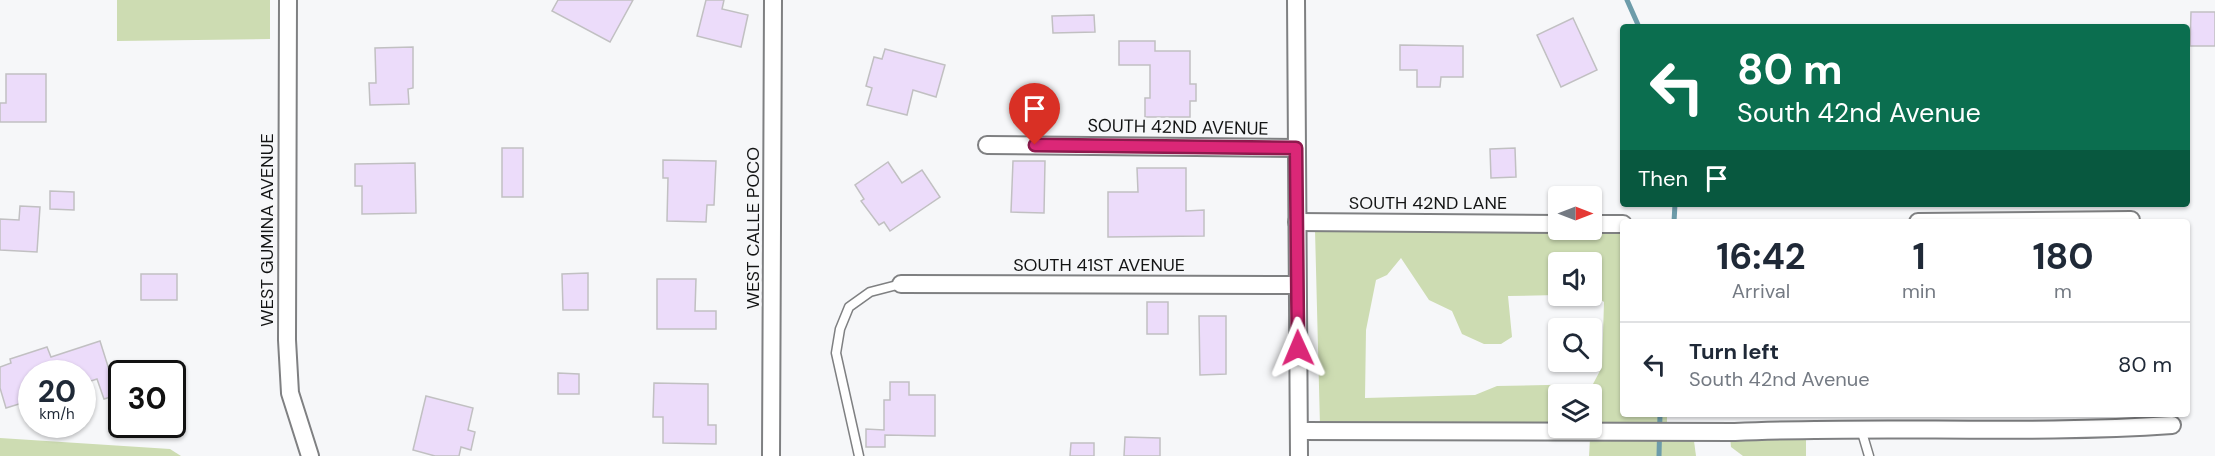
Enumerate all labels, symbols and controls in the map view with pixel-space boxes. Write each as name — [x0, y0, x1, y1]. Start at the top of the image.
text: 80 m — [1737, 42, 1843, 97]
icon: left — [1638, 48, 1716, 126]
pin — [1009, 83, 1060, 145]
icon: arrive — [1018, 92, 1051, 125]
text: South 42nd Avenue — [1737, 95, 1981, 130]
street label: SOUTH 42ND AVENUE — [1087, 113, 1269, 141]
street label: WEST GUMINA AVENUE — [255, 133, 279, 327]
street label: WEST CALLE POCO — [741, 147, 765, 309]
icon: arrive — [1700, 162, 1733, 195]
text: Then — [1638, 164, 1688, 193]
north arrow — [1548, 186, 1602, 240]
map controls — [1548, 186, 1602, 438]
street label: SOUTH 42ND LANE — [1349, 191, 1507, 215]
text: 16:42 — [1716, 233, 1806, 280]
text: 1 — [1912, 233, 1926, 280]
text: 180 — [2032, 233, 2094, 280]
button: sound — [1548, 252, 1602, 306]
street label: SOUTH 41ST AVENUE — [1013, 253, 1185, 277]
text: Arrival — [1732, 278, 1790, 304]
text: min — [1902, 278, 1936, 304]
text: m — [2054, 278, 2072, 304]
position arrow — [1266, 316, 1330, 380]
button: search — [1548, 318, 1602, 372]
text: Turn left — [1689, 337, 1779, 366]
icon: left — [1638, 348, 1671, 381]
text: 80 m — [2118, 350, 2172, 379]
speed limit sign: 30 — [108, 360, 186, 438]
text: South 42nd Avenue — [1689, 366, 1870, 392]
text: 20 — [38, 372, 76, 411]
button: layers — [1548, 384, 1602, 438]
text: km/h — [39, 404, 75, 424]

